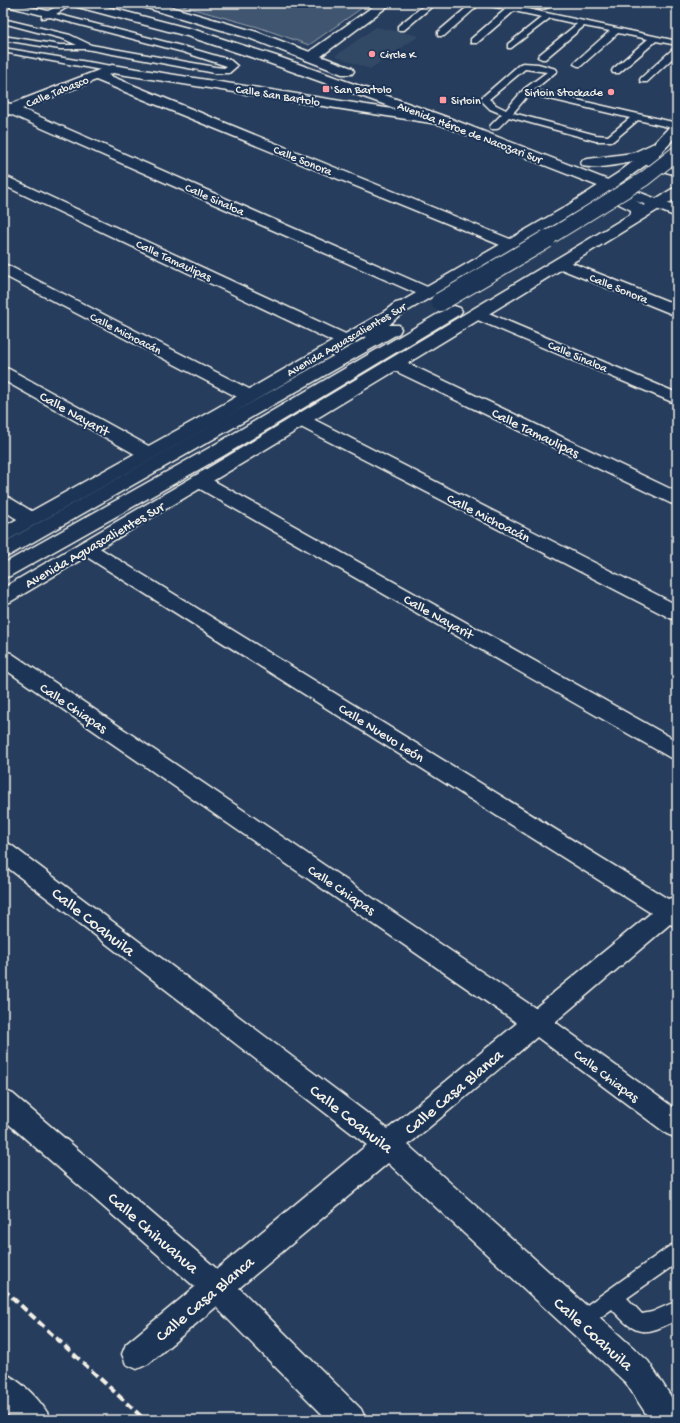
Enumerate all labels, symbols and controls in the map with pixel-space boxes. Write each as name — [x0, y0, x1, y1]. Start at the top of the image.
marker: Circle K — [367, 49, 377, 59]
place label: Circle K — [380, 49, 417, 63]
street label: Calle Tabasco — [24, 74, 91, 112]
street label: Calle San Bartolo — [234, 83, 321, 111]
marker: San Bartolo — [321, 84, 331, 94]
place label: San Bartolo — [334, 84, 392, 98]
place label: Sirloin Stockade — [525, 87, 604, 101]
marker: Sirloin Stockade — [606, 87, 616, 97]
marker: Sirloin — [438, 95, 448, 105]
place label: Sirloin — [451, 95, 481, 109]
street label: Avenida Héroe de Nacozari Sur — [395, 100, 545, 169]
street label: Calle Sonora — [271, 144, 334, 180]
street label: Calle Sinaloa — [182, 182, 246, 220]
street label: Calle Tamaulipas — [133, 238, 214, 286]
street label: Calle Sonora — [587, 272, 650, 308]
street label: Avenida Aguascalientes Sur — [285, 300, 411, 381]
street label: Calle Michoacán — [87, 311, 163, 359]
street label: Calle Sinaloa — [545, 339, 610, 377]
street label: Calle Nayarit — [36, 389, 113, 442]
street label: Calle Tamaulipas — [488, 406, 582, 463]
street label: Calle Michoacán — [443, 491, 533, 548]
street label: Avenida Aguascalientes Sur — [22, 499, 169, 593]
street label: Calle Nayarit — [400, 592, 477, 645]
street label: Calle Chiapas — [36, 680, 110, 738]
street label: Calle Nuevo León — [335, 701, 427, 767]
street label: Calle Chiapas — [304, 862, 378, 920]
street label: Calle Coahuila — [46, 885, 138, 962]
street label: Calle Casa Blanca — [402, 1046, 509, 1140]
street label: Calle Chiapas — [569, 1047, 642, 1108]
street label: Calle Coahuila — [304, 1082, 396, 1159]
street label: Calle Chihuahua — [102, 1189, 202, 1280]
street label: Calle Casa Blanca — [153, 1253, 260, 1347]
street label: Calle Coahuila — [548, 1294, 636, 1377]

